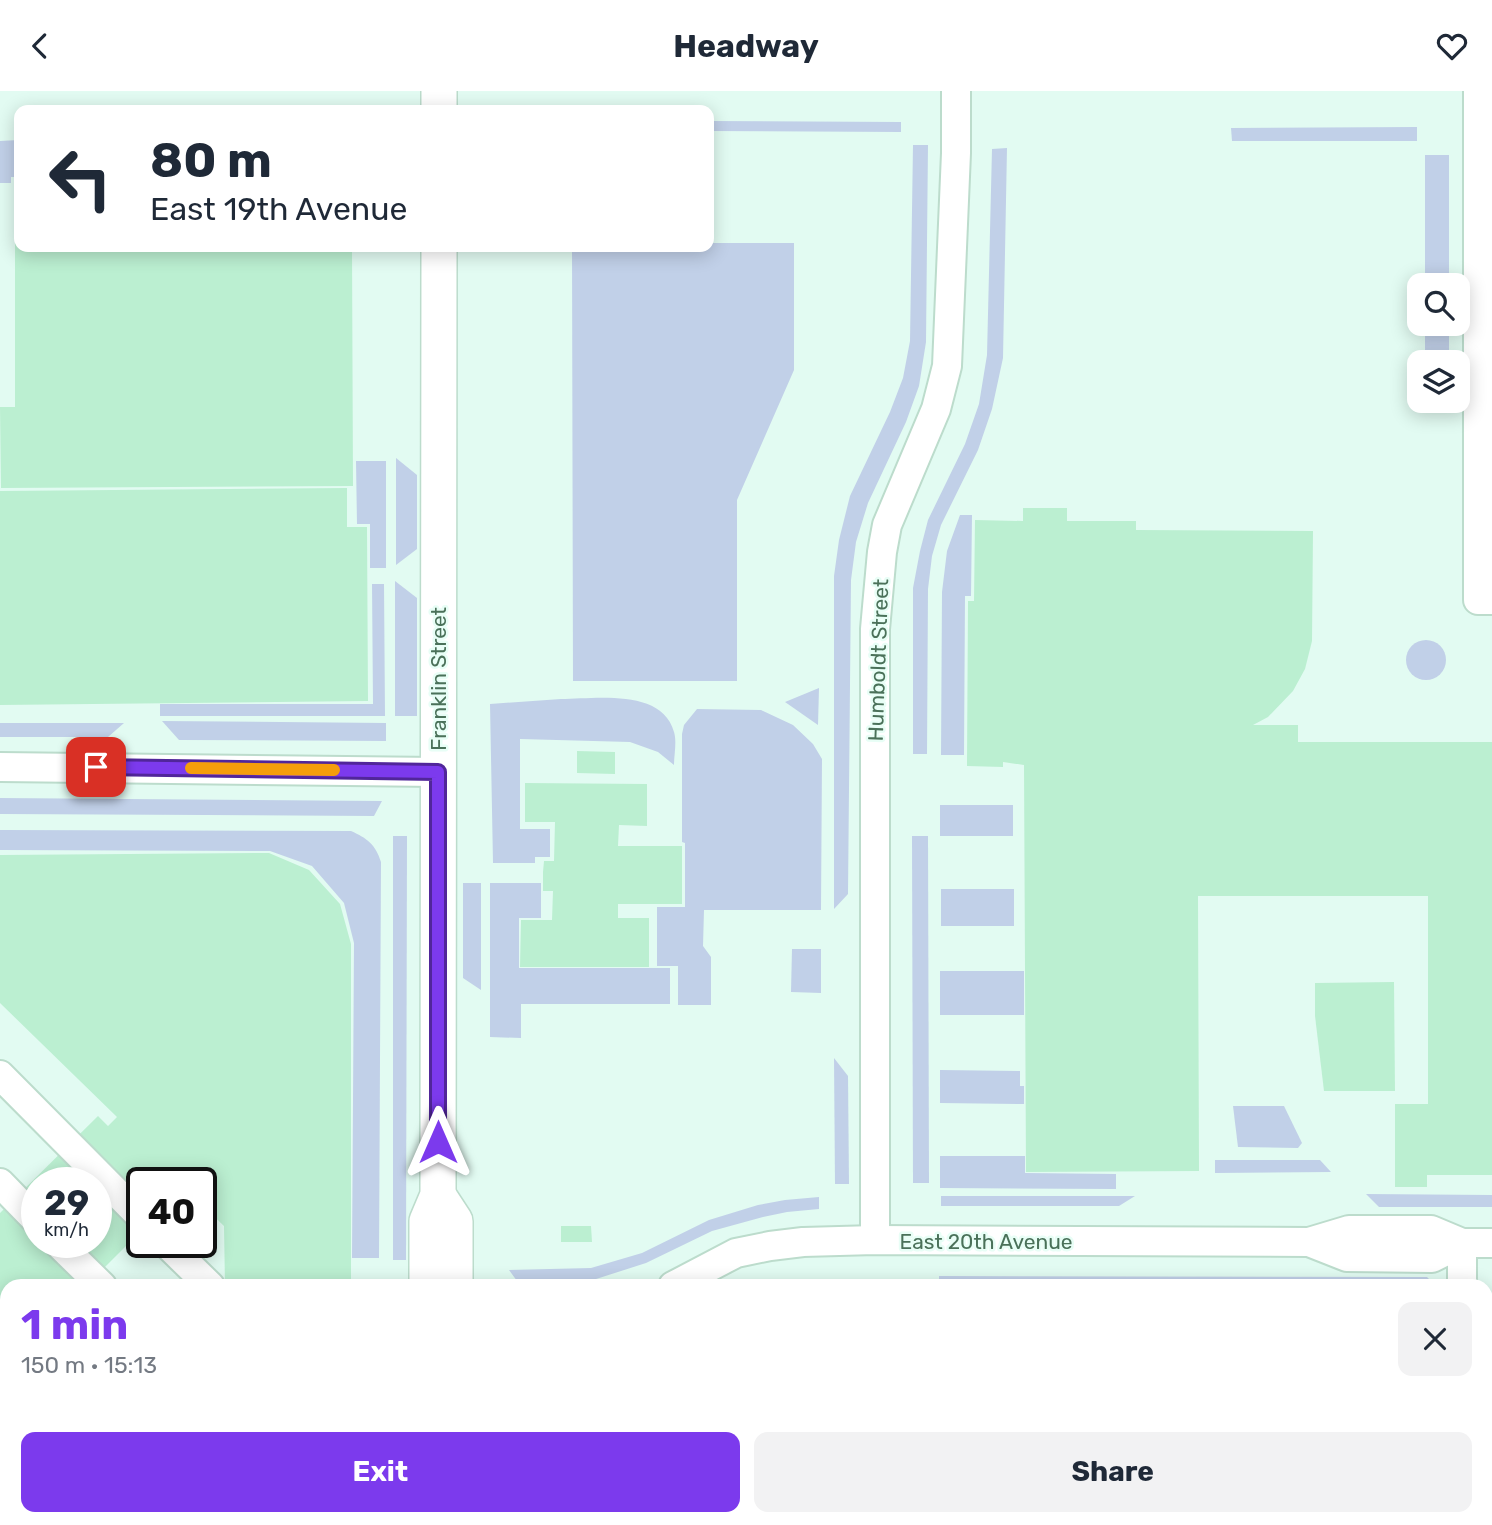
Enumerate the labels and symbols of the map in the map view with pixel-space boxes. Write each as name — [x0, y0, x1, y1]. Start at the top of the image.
street label: Humboldt Street — [863, 578, 893, 742]
street label: Franklin Street — [426, 607, 451, 751]
pin — [66, 737, 126, 797]
position arrow — [401, 1105, 475, 1179]
speed limit sign: 40 — [126, 1167, 217, 1258]
street label: East 20th Avenue — [899, 1229, 1073, 1254]

